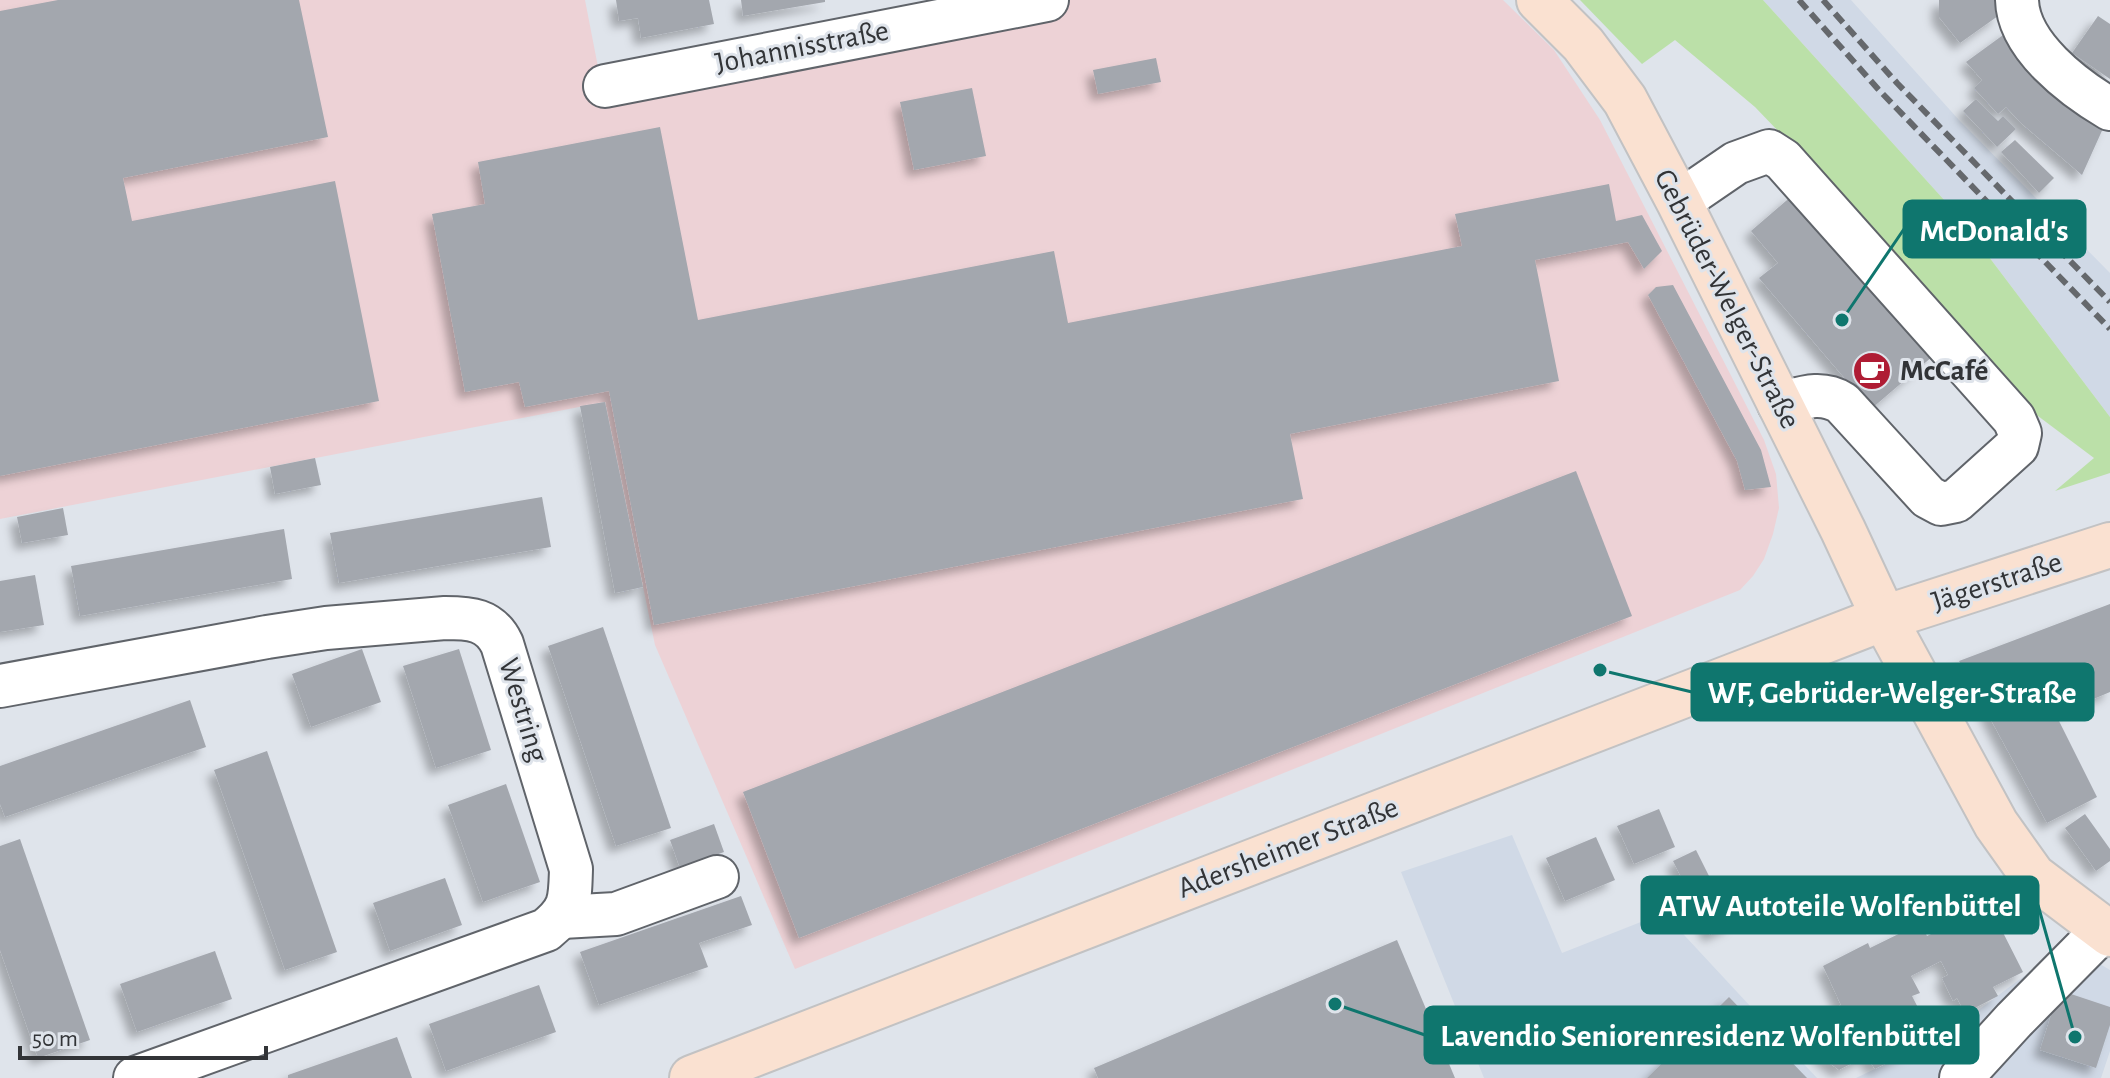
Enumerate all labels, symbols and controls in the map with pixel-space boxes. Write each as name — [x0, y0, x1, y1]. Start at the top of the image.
street label: Johannisstraße — [713, 15, 891, 79]
street label: Gebrüder-Welger-Straße — [1649, 165, 1805, 433]
callout: McDonald's — [1904, 201, 2085, 257]
text: McDonald's — [1919, 215, 2069, 247]
cafe icon: McCafé — [1851, 350, 1893, 392]
place label: McCafé — [1900, 356, 1988, 386]
street label: Jägerstraße — [1928, 547, 2066, 617]
street label: Westring — [493, 654, 553, 766]
callout: WF, Gebrüder-Welger-Straße — [1692, 664, 2093, 720]
text: WF, Gebrüder-Welger-Straße — [1708, 677, 2077, 709]
street label: Adersheimer Straße — [1174, 792, 1402, 904]
callout: ATW Autoteile Wolfenbüttel — [1642, 877, 2038, 933]
text: ATW Autoteile Wolfenbüttel — [1658, 890, 2022, 922]
callout: Lavendio Seniorenresidenz Wolfenbüttel — [1425, 1007, 1978, 1063]
scale bar — [20, 1010, 266, 1060]
text: Lavendio Seniorenresidenz Wolfenbüttel — [1440, 1020, 1962, 1052]
text: 50 m — [32, 1027, 78, 1051]

